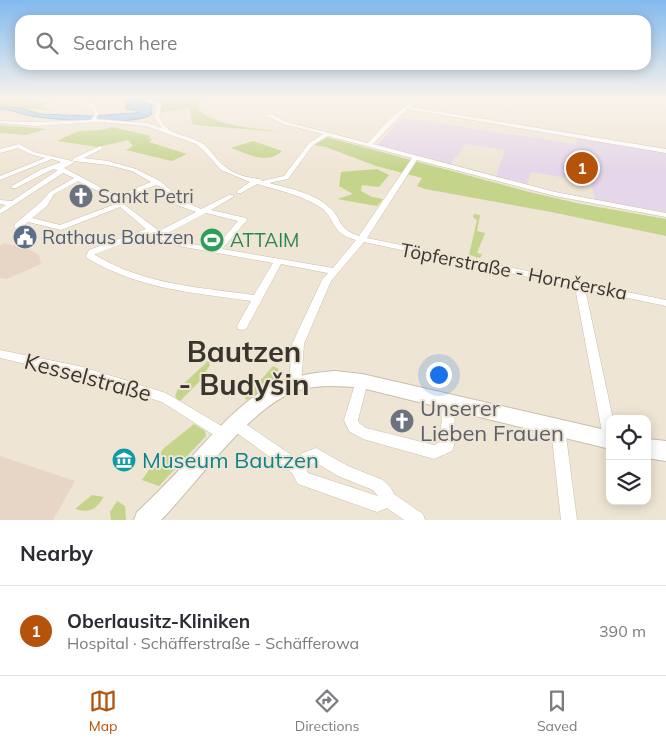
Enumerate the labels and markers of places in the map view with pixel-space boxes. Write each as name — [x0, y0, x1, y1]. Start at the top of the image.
pin: 1 — [566, 149, 598, 187]
church icon: Sankt Petri — [68, 183, 94, 209]
place label: Sankt Petri — [98, 184, 194, 208]
public building icon: Rathaus Bautzen — [12, 224, 38, 250]
place label: Rathaus Bautzen — [42, 225, 194, 249]
sports icon: ATTAIM — [199, 227, 225, 253]
place label: ATTAIM — [230, 228, 299, 252]
place label: Unserer Lieben Frauen — [420, 394, 564, 447]
church icon: Unserer Lieben Frauen — [389, 408, 415, 434]
place label: Museum Bautzen — [142, 446, 319, 474]
museum icon: Museum Bautzen — [111, 447, 137, 473]

